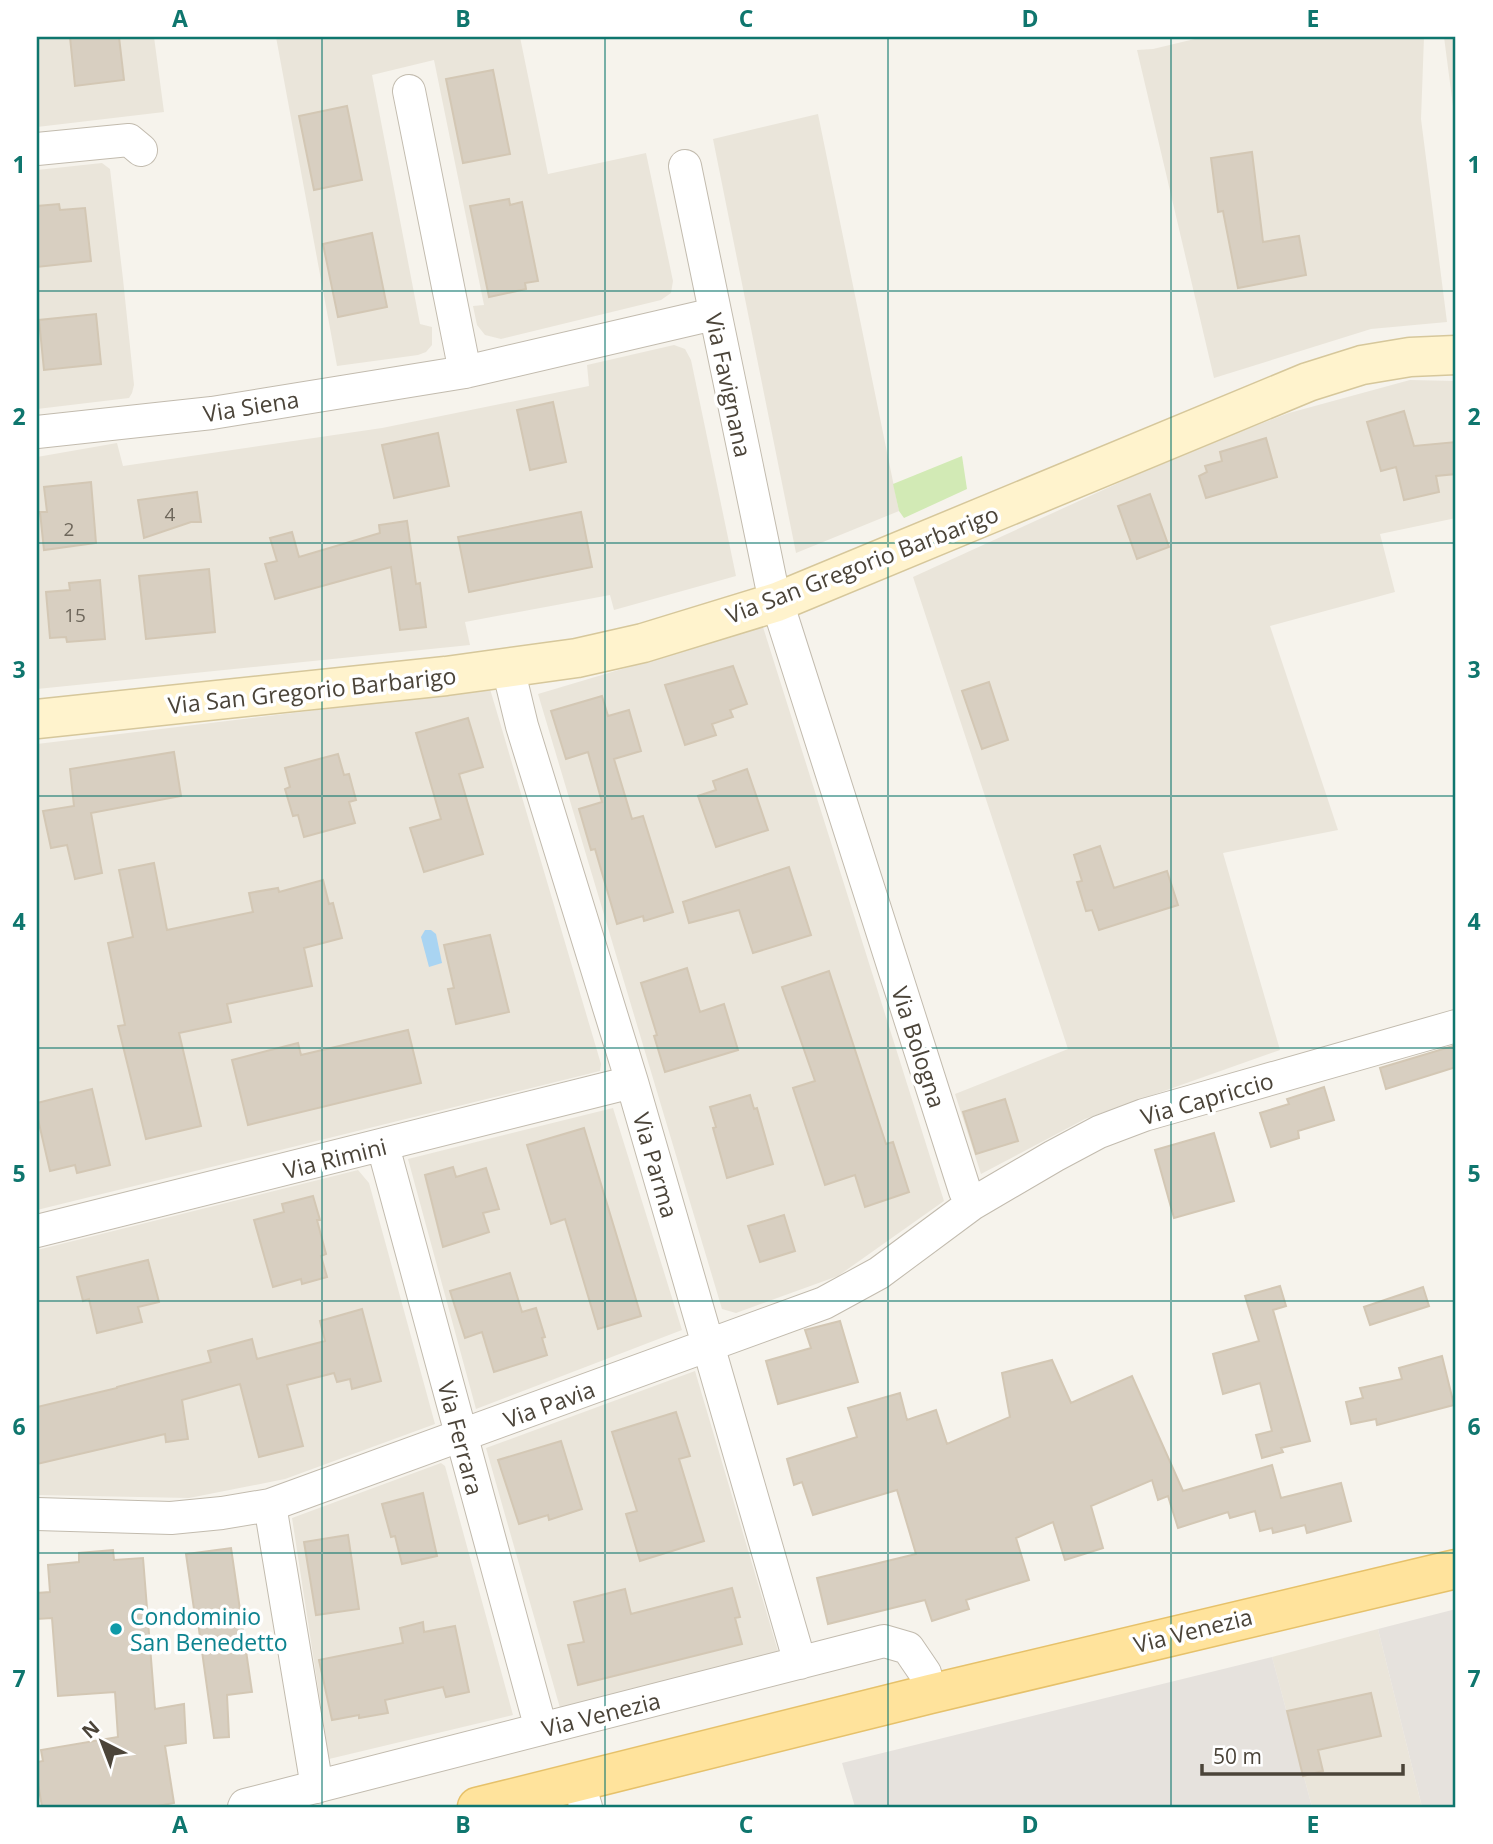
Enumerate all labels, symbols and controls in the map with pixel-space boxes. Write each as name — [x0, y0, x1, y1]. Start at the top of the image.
text: A — [172, 2, 188, 34]
text: B — [455, 2, 471, 34]
text: C — [739, 2, 753, 34]
text: D — [1021, 2, 1039, 34]
text: E — [1307, 2, 1319, 34]
text: 1 — [12, 148, 26, 180]
text: 1 — [1467, 148, 1481, 180]
street label: Via Favignana — [698, 310, 760, 460]
street label: Via Siena — [201, 383, 301, 429]
text: 2 — [12, 400, 26, 432]
text: 2 — [1467, 400, 1481, 432]
street label: Via San Gregorio Barbarigo — [721, 497, 1003, 631]
house number: 4 — [165, 501, 176, 527]
house number: 2 — [64, 516, 74, 542]
house number: 15 — [64, 602, 86, 628]
text: 3 — [12, 653, 26, 685]
text: 3 — [1467, 653, 1481, 685]
street label: Via San Gregorio Barbarigo — [166, 659, 458, 721]
text: 4 — [12, 905, 26, 937]
text: 4 — [1467, 905, 1481, 937]
street label: Via Bologna — [884, 982, 954, 1112]
street label: Via Capriccio — [1137, 1064, 1277, 1132]
street label: Via Parma — [626, 1109, 686, 1221]
street label: Via Rimini — [280, 1130, 390, 1186]
text: 5 — [12, 1157, 26, 1189]
text: 5 — [1467, 1157, 1481, 1189]
street label: Via Pavia — [499, 1373, 599, 1435]
street label: Via Ferrara — [430, 1377, 492, 1499]
text: 6 — [12, 1410, 26, 1442]
text: 6 — [1467, 1410, 1481, 1442]
place label: Condominio San Benedetto — [130, 1600, 288, 1658]
street label: Via Venezia — [1130, 1600, 1256, 1660]
marker: Condominio San Benedetto — [108, 1621, 124, 1637]
text: 7 — [12, 1662, 26, 1694]
text: 7 — [1467, 1662, 1481, 1694]
street label: Via Venezia — [538, 1684, 664, 1744]
north arrow — [66, 1708, 136, 1778]
text: N — [76, 1715, 105, 1744]
scale bar — [1202, 1732, 1404, 1776]
text: 50 m — [1213, 1742, 1262, 1770]
text: A — [172, 1808, 188, 1840]
text: B — [455, 1808, 471, 1840]
text: C — [739, 1808, 753, 1840]
text: D — [1021, 1808, 1039, 1840]
text: E — [1307, 1808, 1319, 1840]

